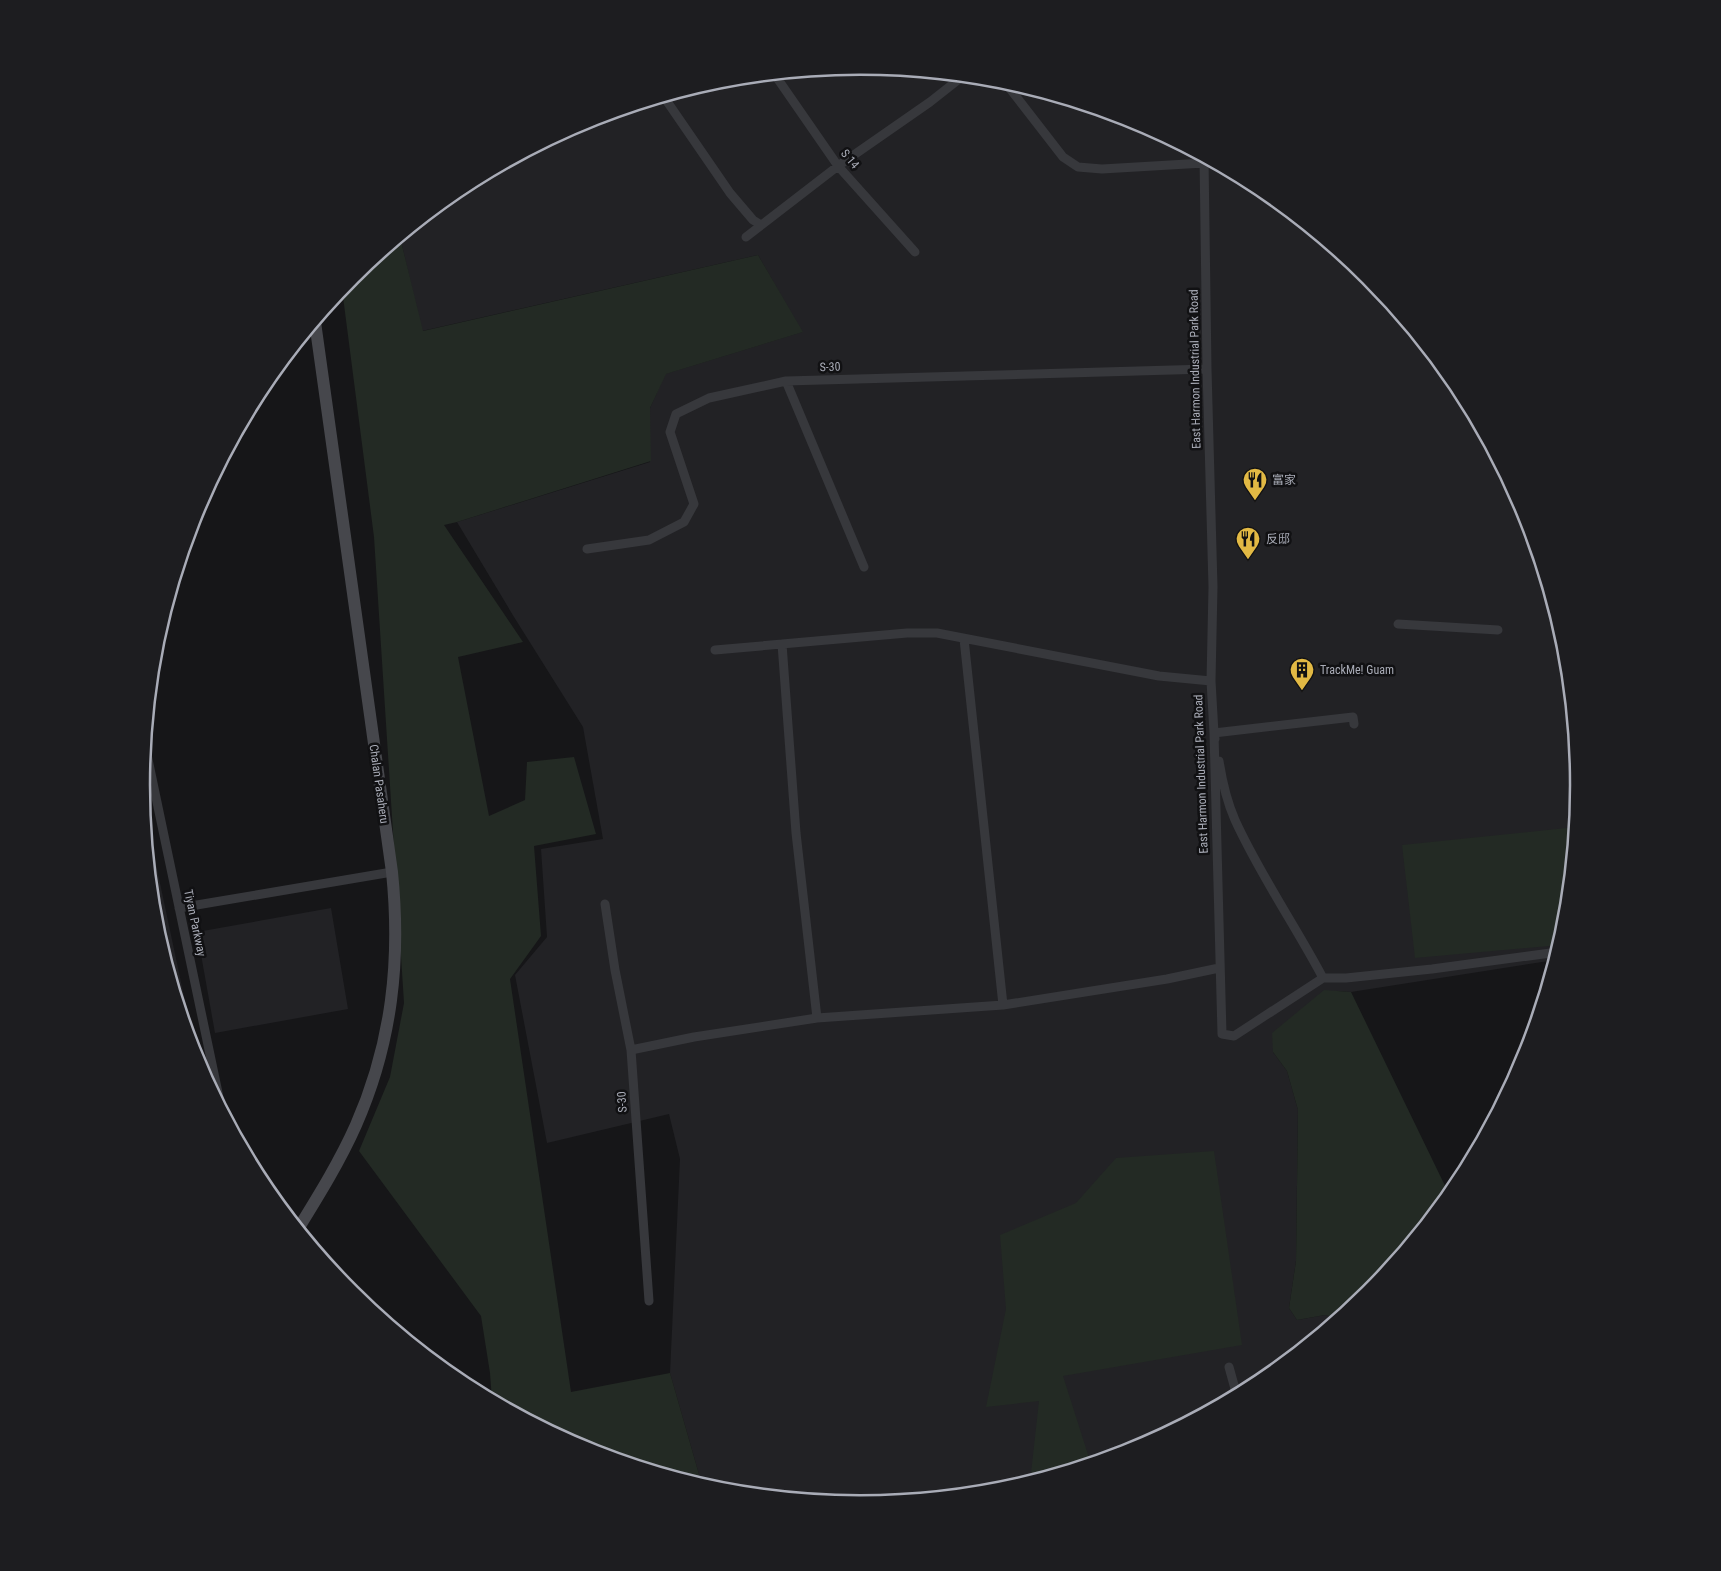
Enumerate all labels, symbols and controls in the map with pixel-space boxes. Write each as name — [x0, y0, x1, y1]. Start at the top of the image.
street label: S 14 — [838, 147, 862, 172]
street label: East Harmon Industrial Park Road — [1187, 289, 1203, 449]
street label: S-30 — [819, 360, 841, 374]
restaurant icon: 富家 — [1242, 467, 1268, 501]
place label: 富家 — [1272, 473, 1296, 487]
restaurant icon: 反邸 — [1235, 526, 1261, 560]
place label: 反邸 — [1266, 532, 1290, 546]
building icon: TrackMe! Guam — [1289, 657, 1315, 691]
place label: TrackMe! Guam — [1320, 663, 1394, 677]
street label: East Harmon Industrial Park Road — [1191, 694, 1211, 854]
street label: Chalan Pasaheru — [367, 743, 392, 825]
street label: Tiyan Parkway — [181, 888, 209, 958]
street label: S-30 — [614, 1091, 630, 1113]

